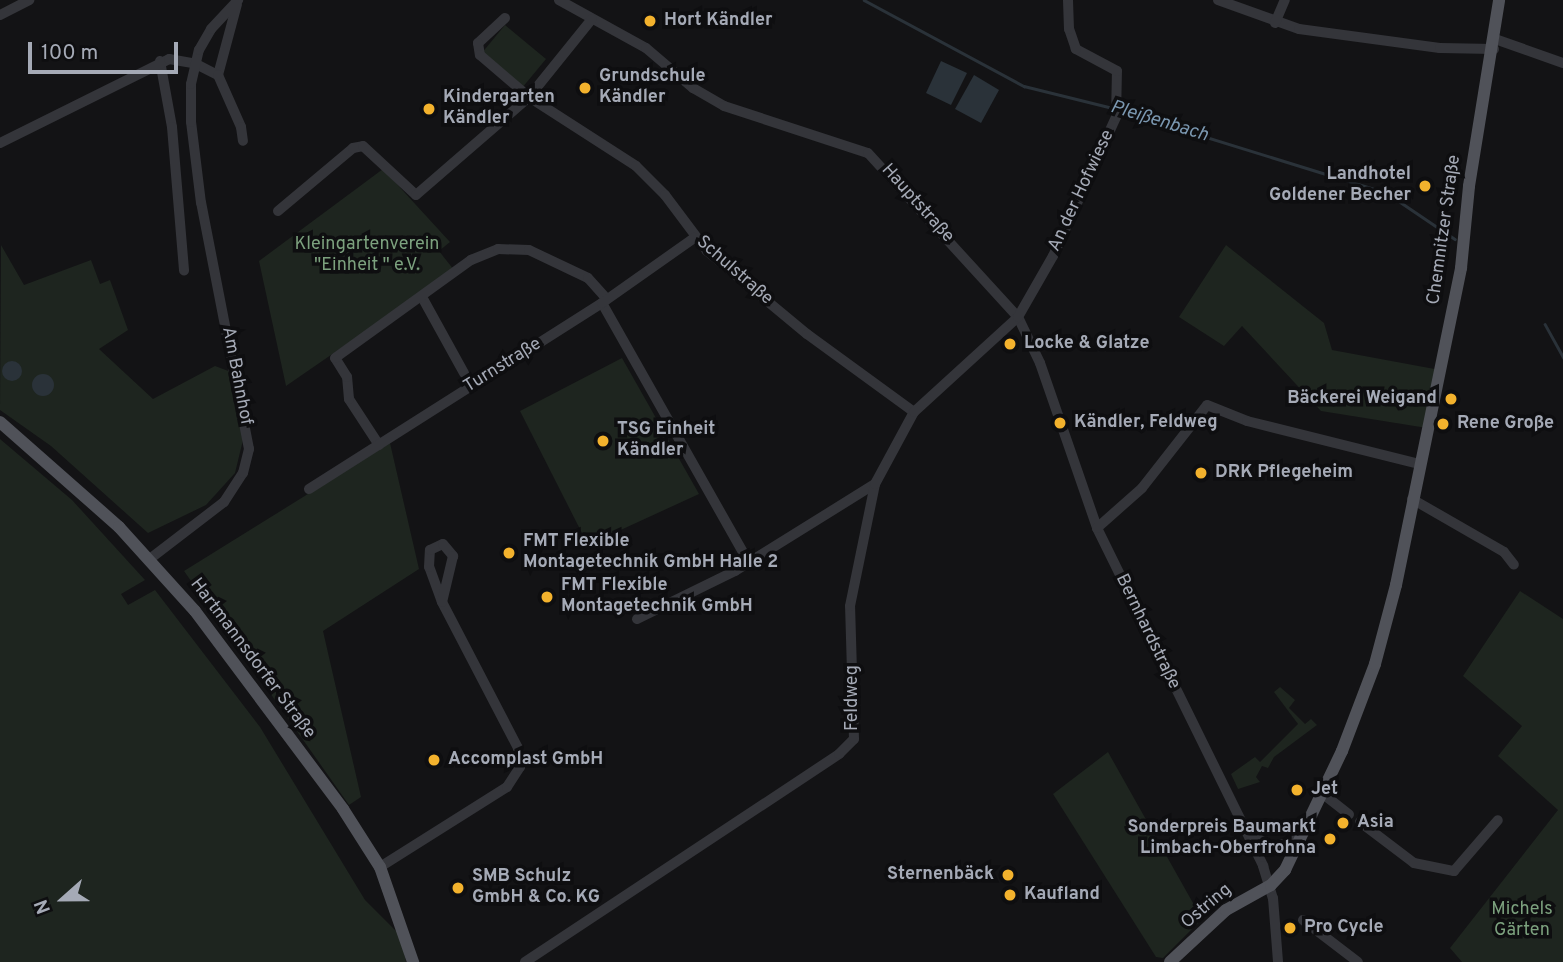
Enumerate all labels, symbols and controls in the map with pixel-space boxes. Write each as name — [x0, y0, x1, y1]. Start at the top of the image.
place label: Hort Kändler — [664, 10, 773, 32]
marker: Hort Kändler — [642, 13, 658, 29]
scale bar — [32, 28, 182, 72]
text: 100 m — [41, 40, 98, 67]
place label: Grundschule Kändler — [599, 67, 706, 110]
marker: Grundschule Kändler — [577, 80, 593, 96]
place label: Kindergarten Kändler — [443, 88, 555, 130]
water label: Pleißenbach — [1107, 96, 1211, 148]
marker: Kindergarten Kändler — [421, 101, 437, 117]
street label: An der Hofwiese — [1044, 127, 1120, 255]
street label: Chemnitzer Straße — [1424, 154, 1466, 306]
street label: Hauptstraße — [876, 160, 958, 248]
place label: Landhotel Goldener Becher — [1269, 165, 1411, 208]
marker: Landhotel Goldener Becher — [1417, 178, 1433, 194]
street label: Schulstraße — [691, 232, 777, 310]
park label: Kleingartenverein "Einheit " e.V. — [294, 235, 440, 278]
street label: Am Bahnhof — [216, 325, 256, 427]
place label: Locke & Glatze — [1024, 333, 1149, 355]
street label: Turnstraße — [460, 334, 546, 398]
marker: Locke & Glatze — [1002, 336, 1018, 352]
place label: Bäckerei Weigand — [1287, 388, 1437, 410]
marker: Bäckerei Weigand — [1443, 391, 1459, 407]
place label: Kändler, Feldweg — [1074, 412, 1218, 434]
place label: Rene Große — [1457, 413, 1554, 435]
marker: Kändler, Feldweg — [1052, 415, 1068, 431]
marker: Rene Große — [1435, 416, 1451, 432]
place label: TSG Einheit Kändler — [617, 420, 715, 462]
marker: TSG Einheit Kändler — [595, 433, 611, 449]
place label: DRK Pflegeheim — [1215, 462, 1353, 484]
marker: DRK Pflegeheim — [1193, 465, 1209, 481]
place label: FMT Flexible Montagetechnik GmbH Halle 2 — [523, 532, 778, 574]
marker: FMT Flexible Montagetechnik GmbH Halle 2 — [501, 545, 517, 561]
street label: Bernhardstraße — [1110, 571, 1184, 693]
street label: Hartmannsdorfer Straße — [185, 575, 319, 743]
place label: FMT Flexible Montagetechnik GmbH — [561, 576, 753, 618]
marker: FMT Flexible Montagetechnik GmbH — [539, 589, 555, 605]
street label: Feldweg — [842, 665, 864, 731]
place label: Accomplast GmbH — [448, 749, 603, 771]
marker: Accomplast GmbH — [426, 752, 442, 768]
place label: Jet — [1311, 779, 1338, 801]
marker: Jet — [1289, 782, 1305, 798]
place label: Asia — [1357, 812, 1394, 834]
marker: Asia — [1335, 815, 1351, 831]
place label: Sonderpreis Baumarkt Limbach-Oberfrohna — [1127, 818, 1316, 860]
marker: Sonderpreis Baumarkt Limbach-Oberfrohna — [1322, 831, 1338, 847]
north arrow — [28, 864, 98, 934]
place label: Sternenbäck — [887, 864, 994, 886]
place label: SMB Schulz GmbH & Co. KG — [472, 867, 600, 910]
marker: Sternenbäck — [1000, 867, 1016, 883]
marker: SMB Schulz GmbH & Co. KG — [450, 880, 466, 896]
street label: Ostring — [1177, 880, 1237, 934]
place label: Kaufland — [1024, 884, 1100, 906]
marker: Kaufland — [1002, 887, 1018, 903]
text: N — [30, 896, 57, 917]
park label: Michels Gärten — [1491, 900, 1553, 942]
place label: Pro Cycle — [1304, 917, 1384, 939]
marker: Pro Cycle — [1282, 920, 1298, 936]

